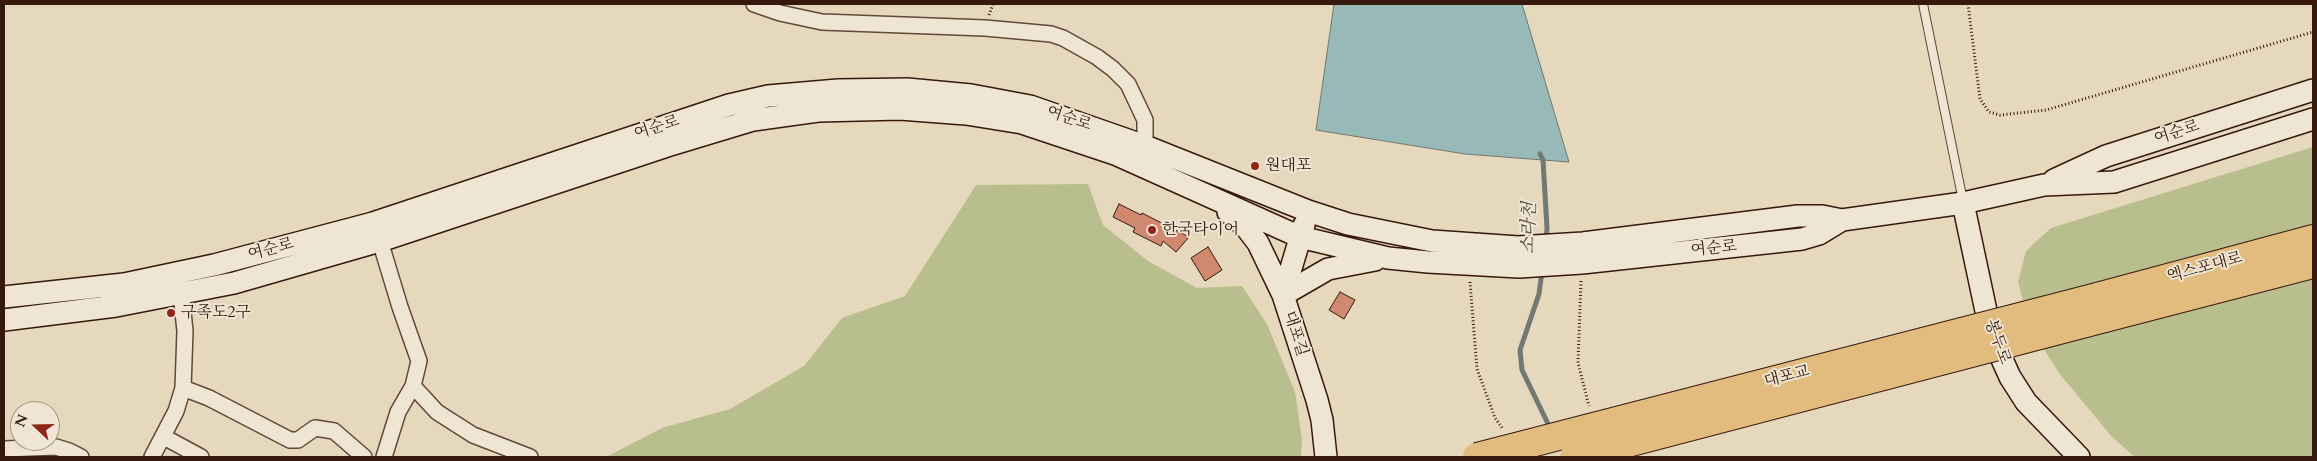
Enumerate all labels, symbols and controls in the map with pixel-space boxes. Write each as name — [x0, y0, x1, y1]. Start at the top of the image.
street label: 여순로 — [1044, 102, 1094, 136]
street label: 여순로 — [632, 112, 682, 144]
street label: 여순로 — [2152, 117, 2202, 149]
place label: 원대포 — [1265, 156, 1311, 176]
marker: 원대포 — [1249, 160, 1261, 172]
water label: 소라천 — [1518, 202, 1542, 254]
place label: 한국타이어 — [1162, 220, 1239, 240]
marker: 한국타이어 — [1146, 224, 1158, 236]
street label: 여순로 — [246, 235, 296, 265]
street label: 여순로 — [1690, 237, 1738, 261]
street label: 엑스포대로 — [2165, 249, 2245, 287]
place label: 구족도2구 — [181, 303, 251, 323]
marker: 구족도2구 — [165, 307, 177, 319]
street label: 대포길 — [1279, 309, 1311, 359]
street label: 봉두로 — [1980, 317, 2014, 367]
street label: 대포교 — [1762, 362, 1812, 392]
north arrow — [10, 401, 60, 451]
text: N — [10, 412, 33, 430]

